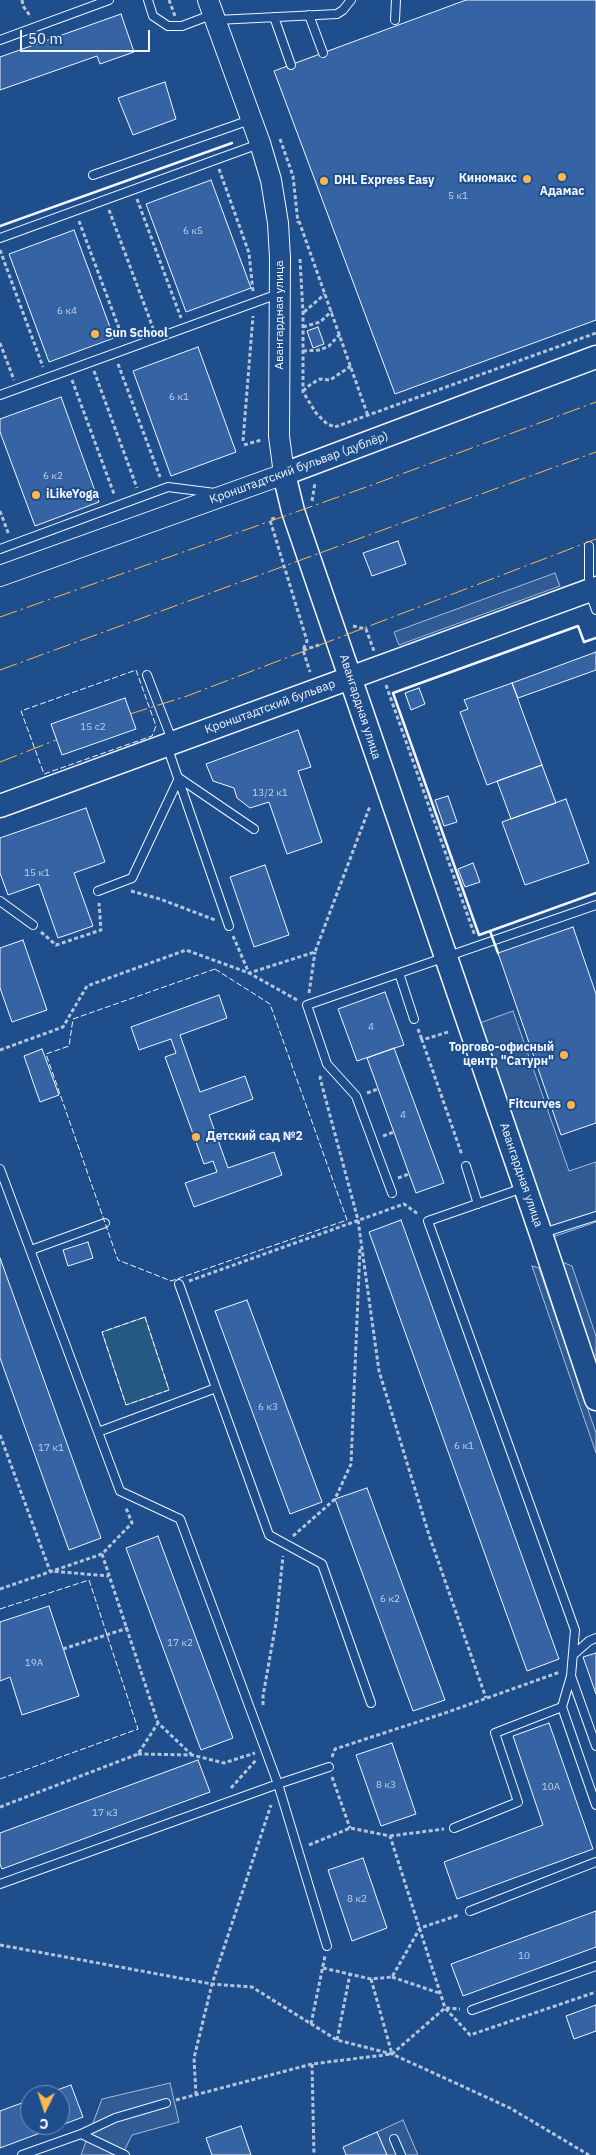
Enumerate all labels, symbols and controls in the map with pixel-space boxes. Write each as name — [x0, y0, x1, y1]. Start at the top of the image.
scale bar — [22, 20, 152, 52]
text: 50 m — [28, 29, 63, 48]
marker: Адамас — [556, 171, 568, 183]
place label: Киномакс — [459, 172, 517, 186]
marker: Киномакс — [521, 173, 533, 185]
place label: DHL Express Easy — [334, 174, 434, 188]
marker: DHL Express Easy — [318, 175, 330, 187]
place label: Адамас — [540, 185, 584, 199]
house number: 5 к1 — [448, 190, 468, 202]
house number: 6 к5 — [183, 225, 203, 237]
street label: Авангардная улица — [273, 260, 287, 370]
house number: 6 к4 — [57, 305, 77, 317]
place label: Sun School — [105, 327, 168, 341]
marker: Sun School — [89, 328, 101, 340]
house number: 6 к1 — [169, 391, 189, 403]
street label: Кронштадтский бульвар (дублёр) — [208, 429, 390, 507]
house number: 6 к2 — [43, 470, 63, 482]
place label: iLikeYoga — [46, 488, 99, 502]
marker: iLikeYoga — [30, 489, 42, 501]
street label: Авангардная улица — [336, 653, 384, 761]
street label: Кронштадтский бульвар — [203, 677, 337, 737]
house number: 15 с2 — [80, 721, 106, 733]
house number: 13/2 к1 — [252, 787, 288, 799]
house number: 15 к1 — [24, 867, 50, 879]
house number: 4 — [368, 1021, 374, 1033]
place label: Торгово-офисный центр "Сатурн" — [449, 1041, 554, 1069]
marker: Торгово-офисный центр "Сатурн" — [558, 1049, 570, 1061]
place label: Fitcurves — [509, 1098, 561, 1112]
marker: Fitcurves — [565, 1099, 577, 1111]
house number: 4 — [400, 1109, 406, 1121]
street label: Авангардная улица — [496, 1121, 546, 1229]
place label: Детский сад №2 — [206, 1130, 303, 1144]
marker: Детский сад №2 — [190, 1131, 202, 1143]
house number: 6 к3 — [258, 1401, 278, 1413]
house number: 6 к1 — [454, 1440, 474, 1452]
house number: 17 к1 — [38, 1442, 64, 1454]
house number: 6 к2 — [380, 1593, 400, 1605]
house number: 17 к2 — [167, 1637, 193, 1649]
house number: 19А — [25, 1657, 43, 1669]
house number: 8 к3 — [376, 1779, 396, 1791]
house number: 10А — [542, 1781, 560, 1793]
house number: 17 к3 — [92, 1807, 118, 1819]
house number: 8 к2 — [347, 1893, 367, 1905]
house number: 10 — [518, 1950, 530, 1962]
north arrow — [20, 2085, 70, 2135]
text: С — [39, 2115, 49, 2133]

